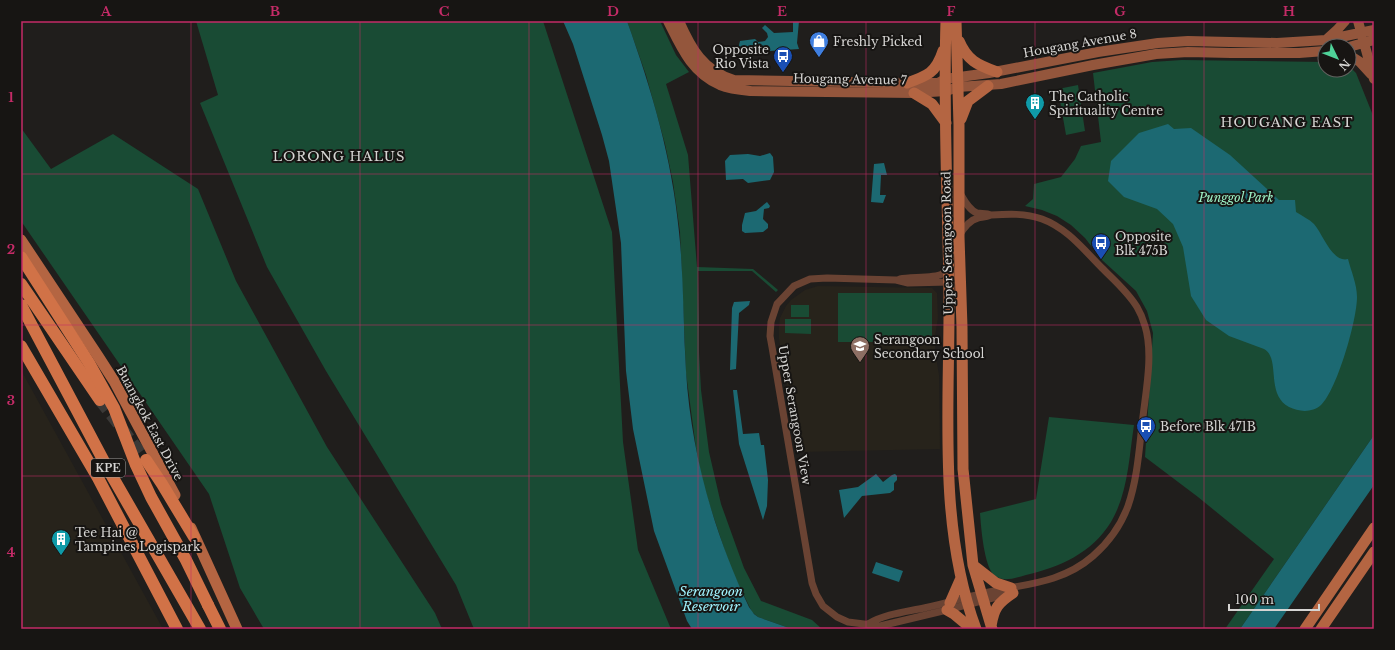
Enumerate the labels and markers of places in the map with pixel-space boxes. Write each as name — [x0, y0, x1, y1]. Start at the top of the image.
shop icon: Freshly Picked — [808, 30, 830, 58]
place label: Freshly Picked — [833, 34, 922, 49]
place label: Opposite Rio Vista — [713, 42, 769, 71]
bus stop icon: Opposite Rio Vista — [772, 45, 794, 73]
place label: The Catholic Spirituality Centre — [1049, 89, 1163, 118]
building icon: The Catholic Spirituality Centre — [1024, 92, 1046, 120]
place label: Opposite Blk 475B — [1115, 229, 1172, 258]
bus stop icon: Opposite Blk 475B — [1090, 232, 1112, 260]
place label: Serangoon Secondary School — [874, 332, 985, 361]
school or university icon: Serangoon Secondary School — [849, 335, 871, 363]
bus stop icon: Before Blk 471B — [1135, 415, 1157, 443]
place label: Before Blk 471B — [1160, 419, 1256, 434]
place label: Tee Hai @ Tampines Logispark — [75, 525, 201, 554]
building icon: Tee Hai @ Tampines Logispark — [50, 528, 72, 556]

